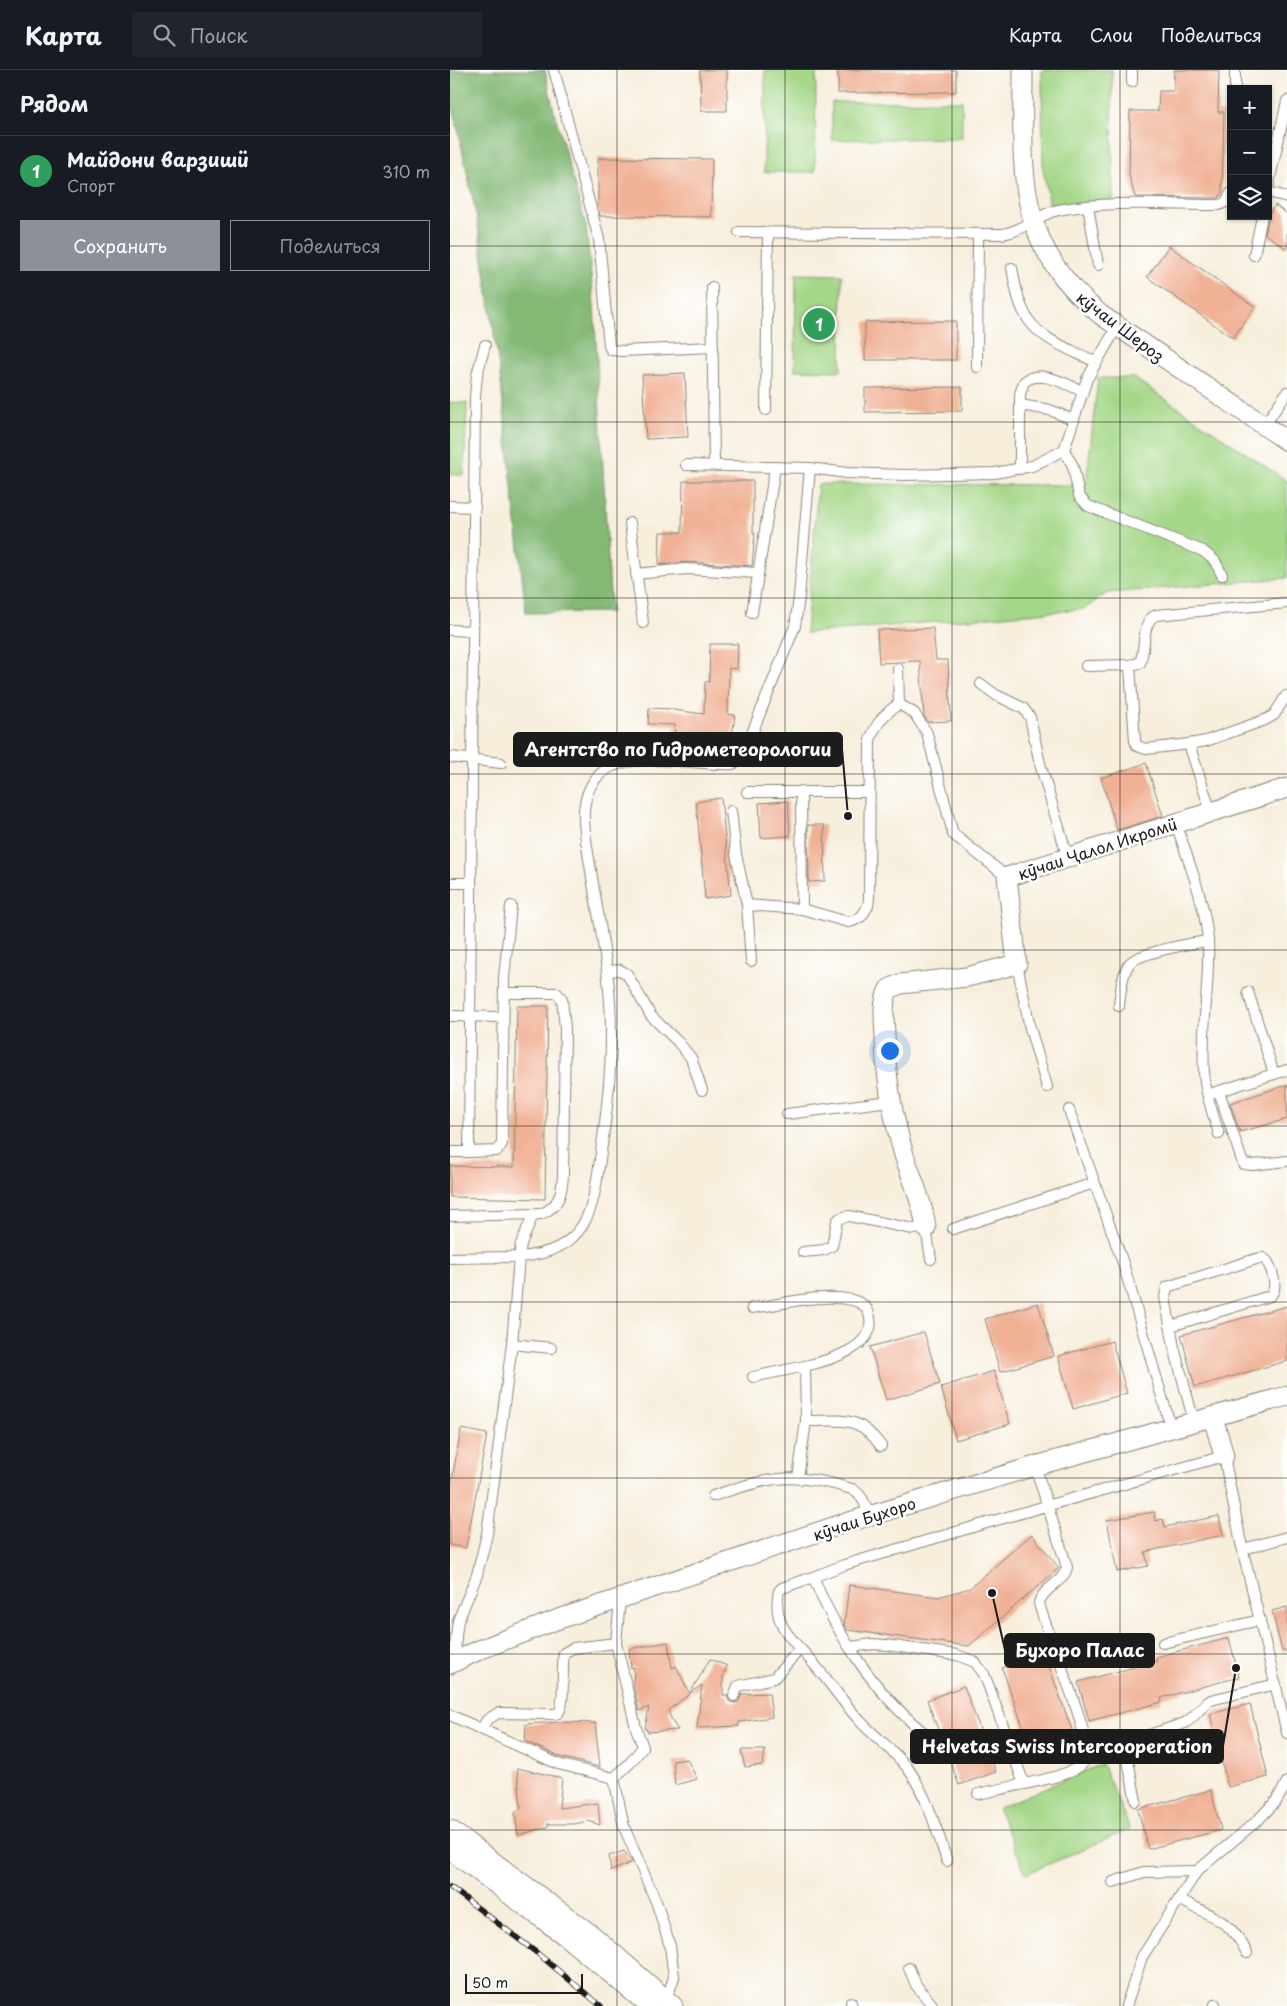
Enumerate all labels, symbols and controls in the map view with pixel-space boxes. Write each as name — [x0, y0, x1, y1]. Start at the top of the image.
search box — [132, 12, 482, 57]
text: Карта — [25, 17, 102, 53]
icon: search — [150, 21, 178, 49]
text: Поиск — [190, 21, 248, 49]
text: Карта — [1009, 21, 1062, 48]
text: Слои — [1090, 21, 1133, 48]
text: Поделиться — [1161, 21, 1262, 48]
map controls — [1227, 85, 1272, 220]
button: + — [1227, 85, 1272, 130]
text: Рядом — [20, 87, 88, 119]
button: − — [1227, 130, 1272, 175]
text: Майдони варзишӣ — [67, 145, 249, 173]
text: 1 — [32, 159, 40, 183]
text: 310 m — [382, 159, 430, 183]
text: Спорт — [67, 173, 115, 197]
button: layers — [1227, 175, 1272, 220]
button: Сохранить — [20, 220, 220, 271]
button: Поделиться — [230, 220, 430, 271]
street label: кӯчаи Шероз — [1072, 285, 1170, 367]
pin: 1 — [803, 305, 835, 343]
callout: Агентство по Гидрометеорологии — [514, 733, 842, 766]
text: Агентство по Гидрометеорологии — [524, 735, 832, 762]
street label: кӯчаи Ҷалол Икромӣ — [1014, 811, 1180, 885]
your location — [877, 1038, 903, 1064]
street label: кӯчаи Бухоро — [809, 1490, 919, 1546]
callout: Бухоро Палас — [1005, 1634, 1154, 1667]
text: Бухоро Палас — [1015, 1636, 1145, 1663]
callout: Helvetas Swiss Intercooperation — [911, 1730, 1223, 1763]
text: Helvetas Swiss Intercooperation — [922, 1732, 1212, 1759]
scale bar — [465, 1971, 582, 1994]
text: 50 m — [472, 1972, 508, 1993]

